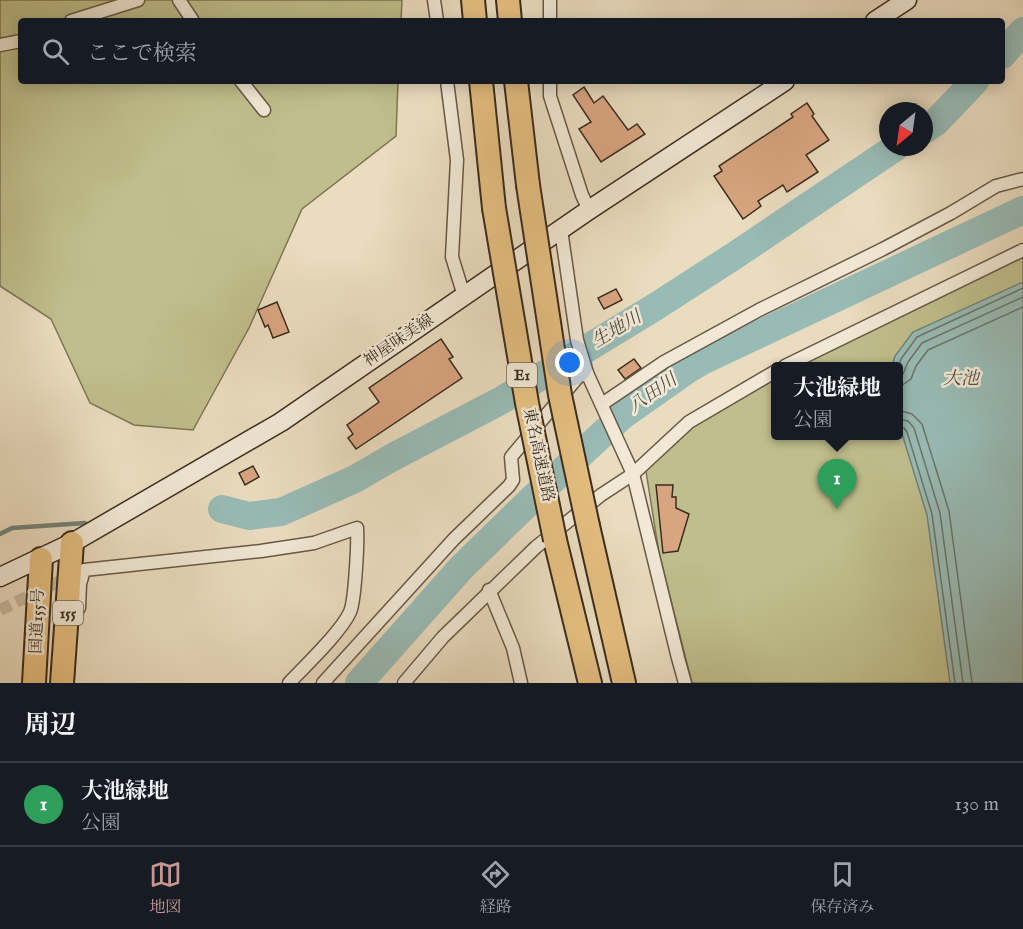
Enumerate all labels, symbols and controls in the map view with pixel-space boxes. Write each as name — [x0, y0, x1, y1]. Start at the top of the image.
search box — [18, 18, 1005, 84]
icon: search — [39, 35, 72, 68]
text: ここで検索 — [87, 40, 197, 68]
north arrow — [879, 102, 933, 156]
water label: 生地川 — [588, 305, 648, 354]
street label: 神屋味美線 — [360, 310, 438, 372]
your location — [555, 348, 584, 377]
popup — [771, 362, 903, 440]
road number: E1 — [507, 363, 537, 387]
water label: 八田川 — [624, 368, 683, 419]
water label: 大池 — [943, 368, 981, 391]
text: 大池緑地 — [793, 375, 881, 403]
street label: 東名高速道路 — [518, 406, 558, 504]
text: 公園 — [793, 408, 833, 433]
pin: 1 — [818, 460, 856, 509]
street label: 国道155号 — [27, 588, 49, 654]
road number: 155 — [53, 601, 83, 625]
text: 周辺 — [24, 709, 76, 742]
text: 大池緑地 — [81, 778, 169, 806]
text: 1 — [40, 792, 47, 817]
text: 130 m — [954, 792, 999, 817]
text: 公園 — [81, 811, 121, 836]
tab: 地図 — [149, 858, 182, 918]
tab: 経路 — [479, 858, 512, 918]
tab: 保存済み — [810, 858, 874, 918]

